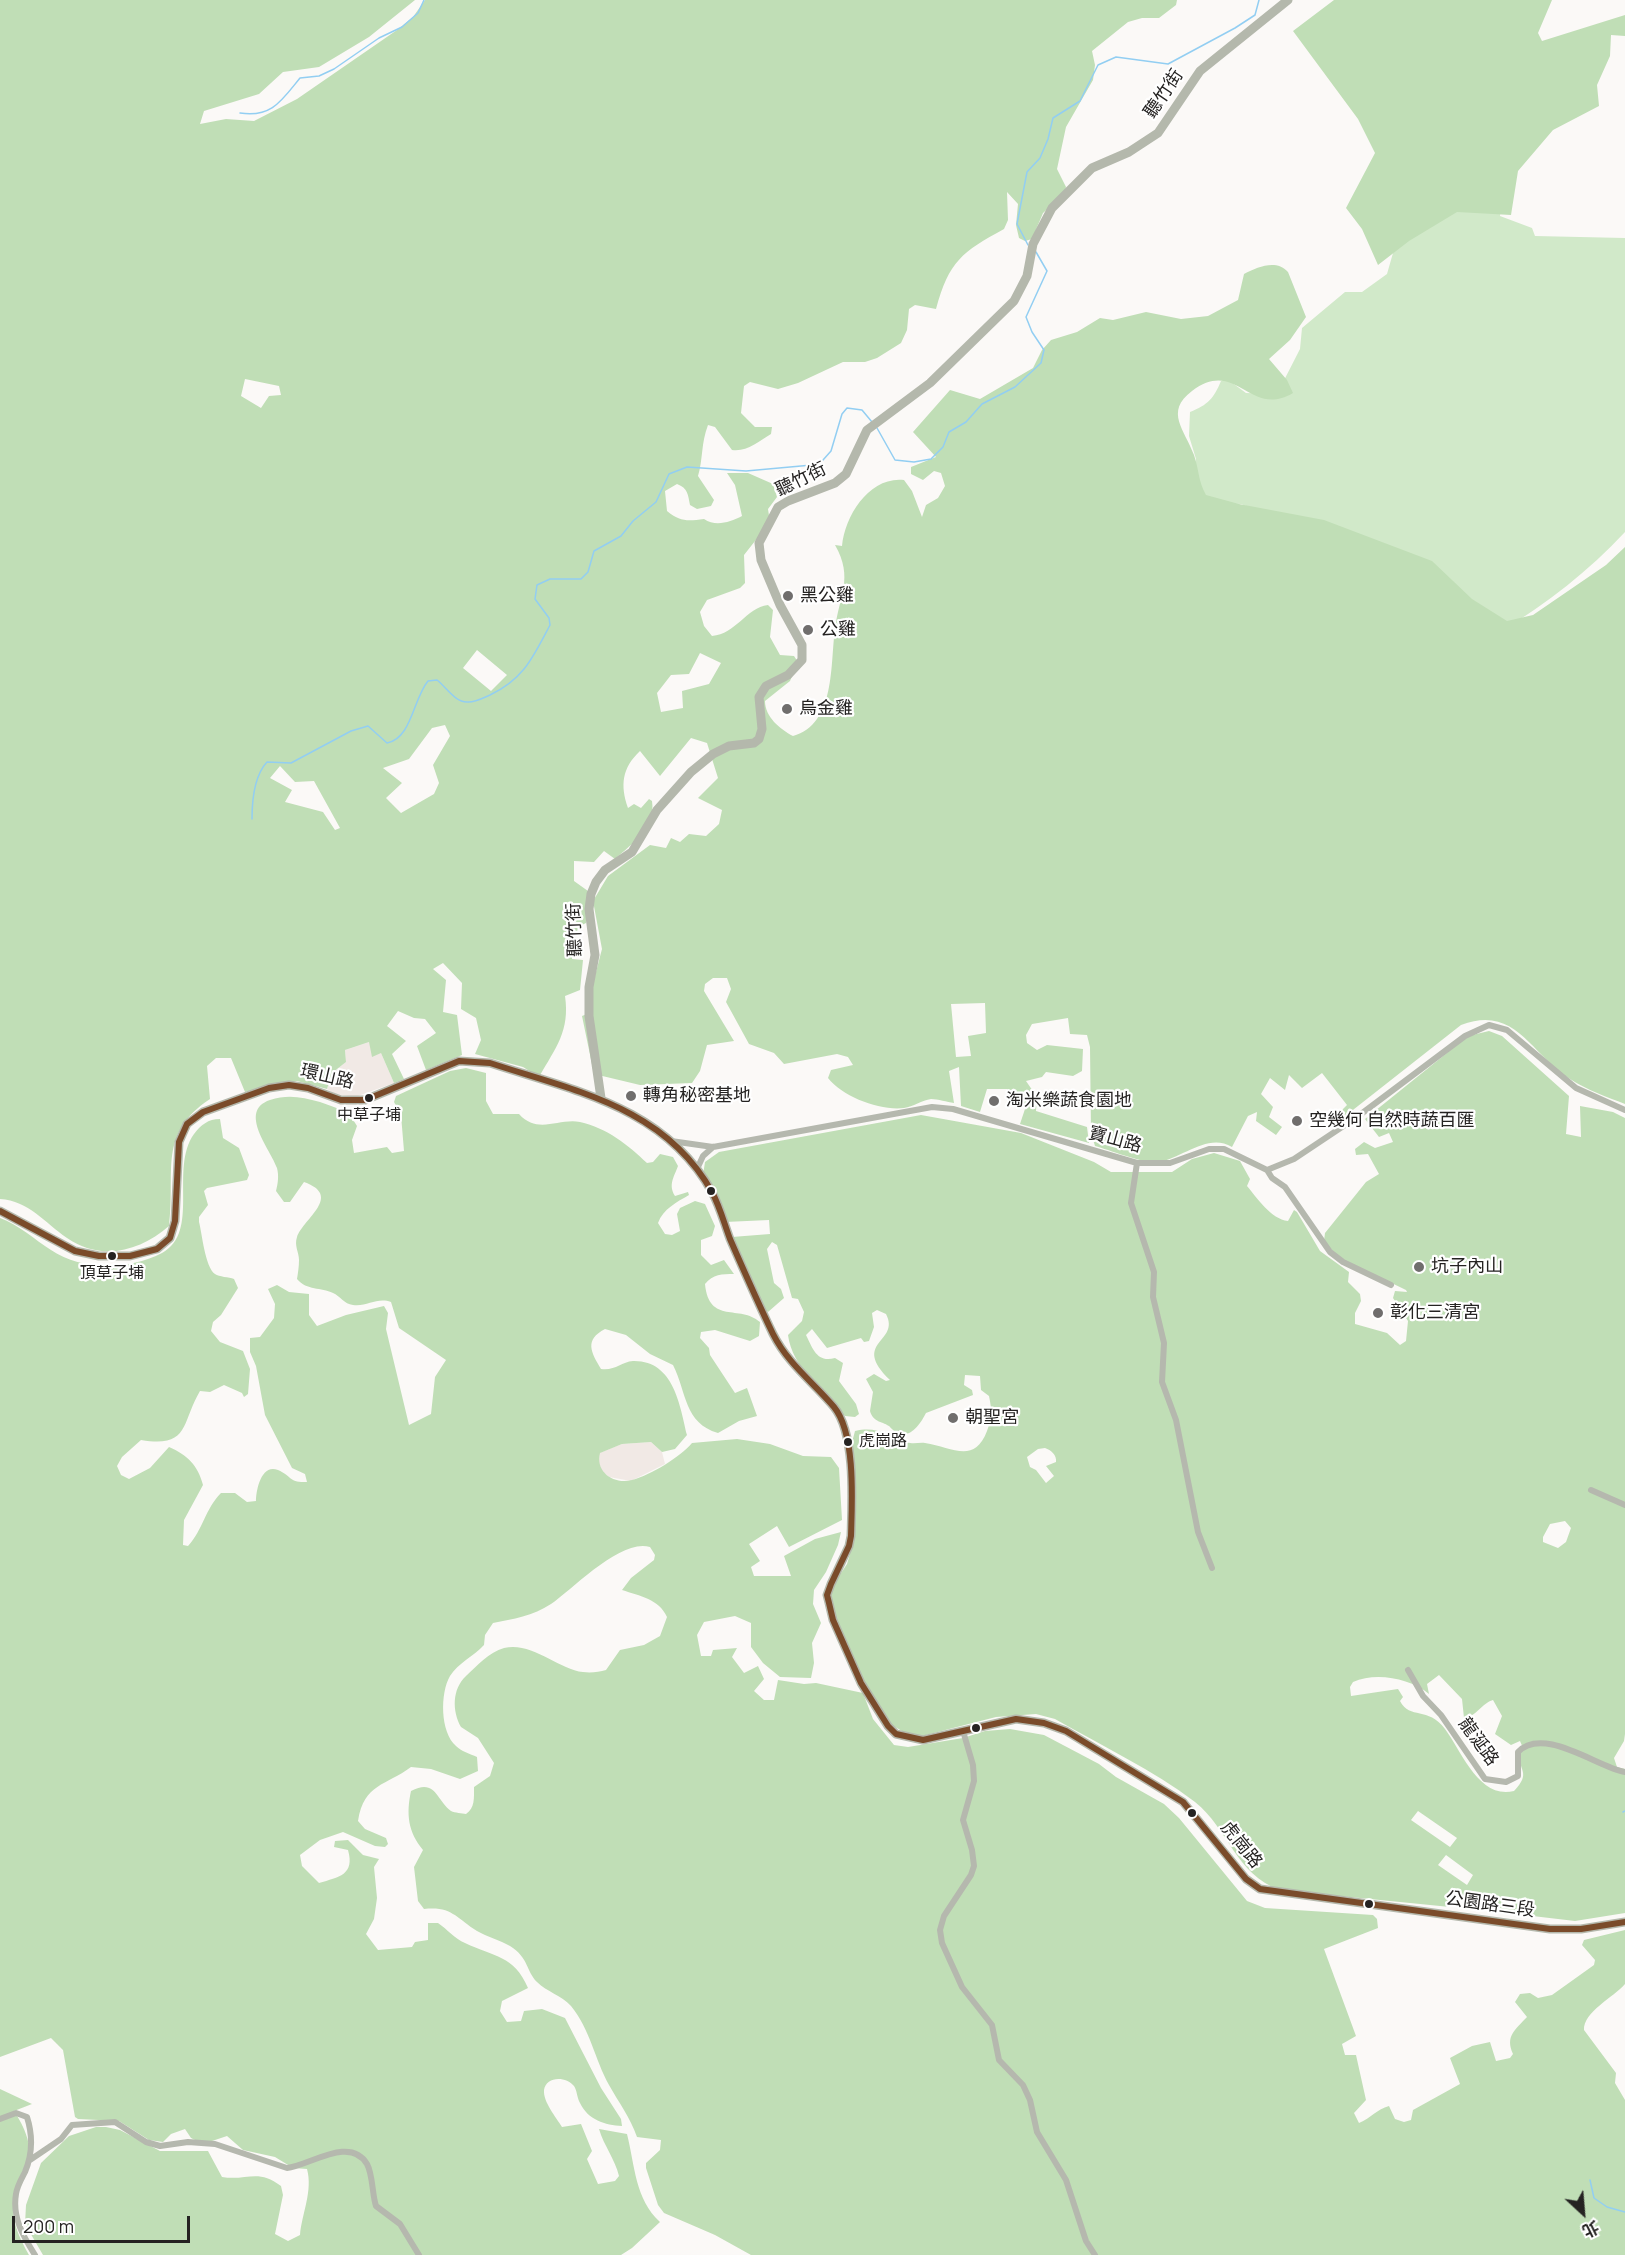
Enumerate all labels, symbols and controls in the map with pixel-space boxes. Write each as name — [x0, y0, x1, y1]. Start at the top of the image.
street label: 聽竹街 — [1140, 66, 1188, 122]
street label: 聽竹街 — [772, 458, 830, 502]
place label: 黑公雞 — [800, 585, 854, 607]
marker: 黑公雞 — [781, 589, 795, 603]
place label: 公雞 — [820, 619, 856, 641]
marker: 公雞 — [801, 623, 815, 637]
place label: 烏金雞 — [799, 698, 853, 720]
marker: 烏金雞 — [780, 702, 794, 716]
street label: 聽竹街 — [563, 903, 587, 957]
street label: 環山路 — [298, 1060, 356, 1094]
place label: 轉角秘密基地 — [643, 1085, 751, 1107]
marker: 轉角秘密基地 — [624, 1089, 638, 1103]
place label: 淘米樂蔬食園地 — [1006, 1090, 1132, 1112]
marker: 中草子埔 — [363, 1092, 375, 1104]
marker: 淘米樂蔬食園地 — [987, 1094, 1001, 1108]
place label: 中草子埔 — [337, 1106, 401, 1126]
place label: 空幾何 自然時蔬百匯 — [1309, 1110, 1475, 1132]
marker: 空幾何 自然時蔬百匯 — [1290, 1114, 1304, 1128]
street label: 寶山路 — [1086, 1123, 1144, 1157]
unlabelled marker — [705, 1185, 717, 1197]
marker: 頂草子埔 — [106, 1250, 118, 1262]
place label: 坑子內山 — [1431, 1256, 1503, 1278]
marker: 坑子內山 — [1412, 1260, 1426, 1274]
place label: 頂草子埔 — [80, 1264, 144, 1284]
place label: 彰化三清宮 — [1390, 1302, 1480, 1324]
marker: 彰化三清宮 — [1371, 1306, 1385, 1320]
place label: 朝聖宮 — [965, 1407, 1019, 1429]
marker: 朝聖宮 — [946, 1411, 960, 1425]
place label: 虎崗路 — [859, 1432, 907, 1452]
marker: 虎崗路 — [842, 1436, 854, 1448]
street label: 龍涎路 — [1453, 1714, 1503, 1770]
unlabelled marker — [970, 1722, 982, 1734]
unlabelled marker — [1186, 1807, 1198, 1819]
street label: 虎崗路 — [1216, 1817, 1266, 1873]
street label: 公園路三段 — [1444, 1888, 1536, 1922]
unlabelled marker — [1363, 1898, 1375, 1910]
north arrow — [1553, 2183, 1613, 2243]
scale bar — [15, 2204, 194, 2242]
text: 200 m — [23, 2214, 74, 2238]
text: 北 — [1579, 2216, 1603, 2243]

